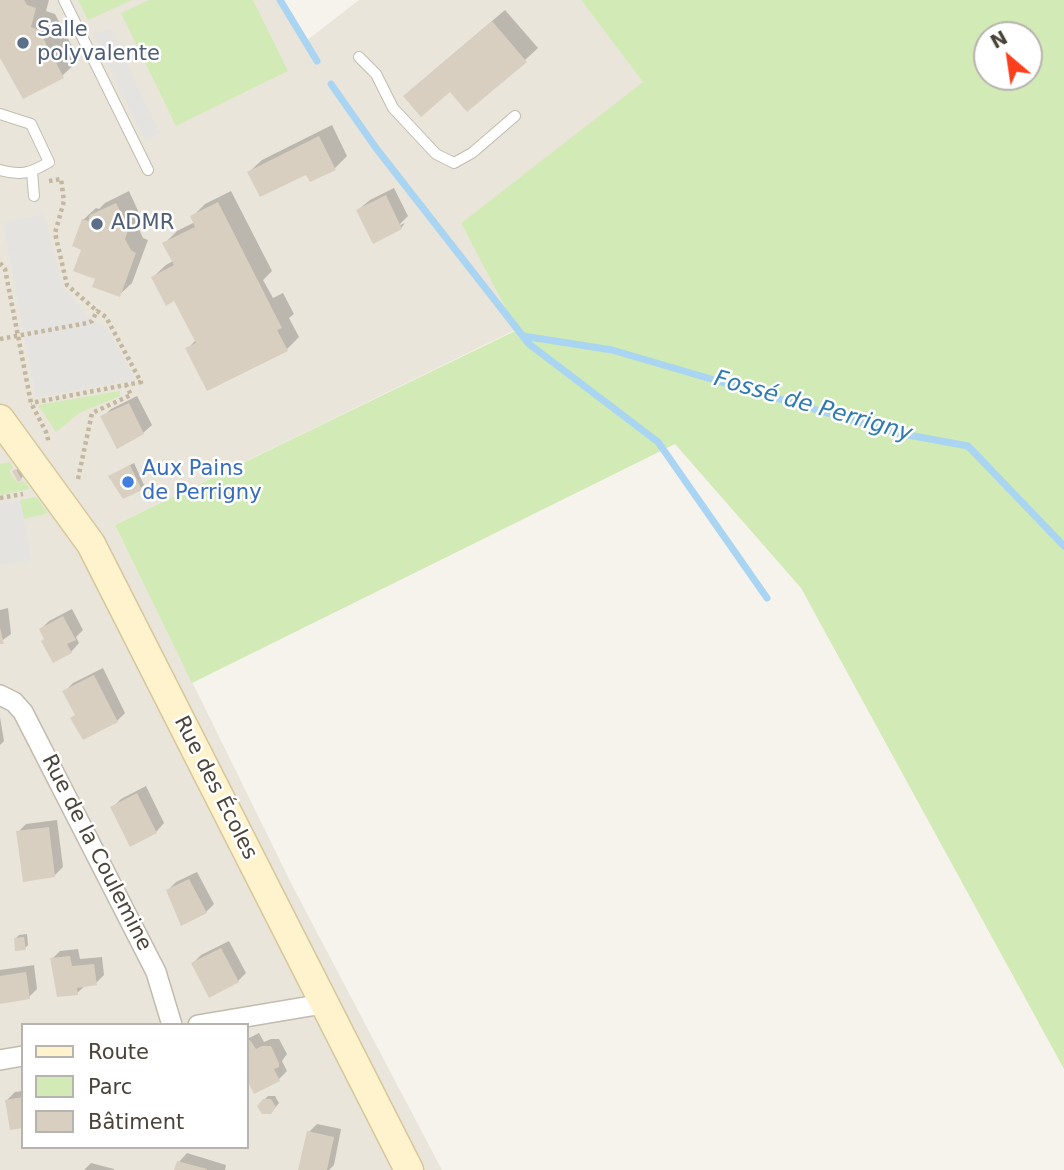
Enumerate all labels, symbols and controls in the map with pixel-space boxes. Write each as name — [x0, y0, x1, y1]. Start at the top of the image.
place label: Salle polyvalente — [37, 18, 160, 68]
north arrow — [973, 21, 1043, 91]
text: N — [986, 26, 1011, 53]
marker: Salle polyvalente — [15, 35, 31, 51]
place label: ADMR — [111, 211, 174, 237]
marker: ADMR — [89, 216, 105, 232]
water label: Fossé de Perrigny — [711, 365, 915, 449]
place label: Aux Pains de Perrigny — [142, 457, 262, 507]
marker: Aux Pains de Perrigny — [120, 474, 136, 490]
street label: Rue des Écoles — [168, 712, 262, 864]
street label: Rue de la Coulemine — [36, 751, 156, 955]
legend — [21, 1023, 248, 1149]
text: Route — [88, 1040, 149, 1064]
text: Parc — [88, 1075, 132, 1099]
text: Bâtiment — [88, 1110, 184, 1134]

